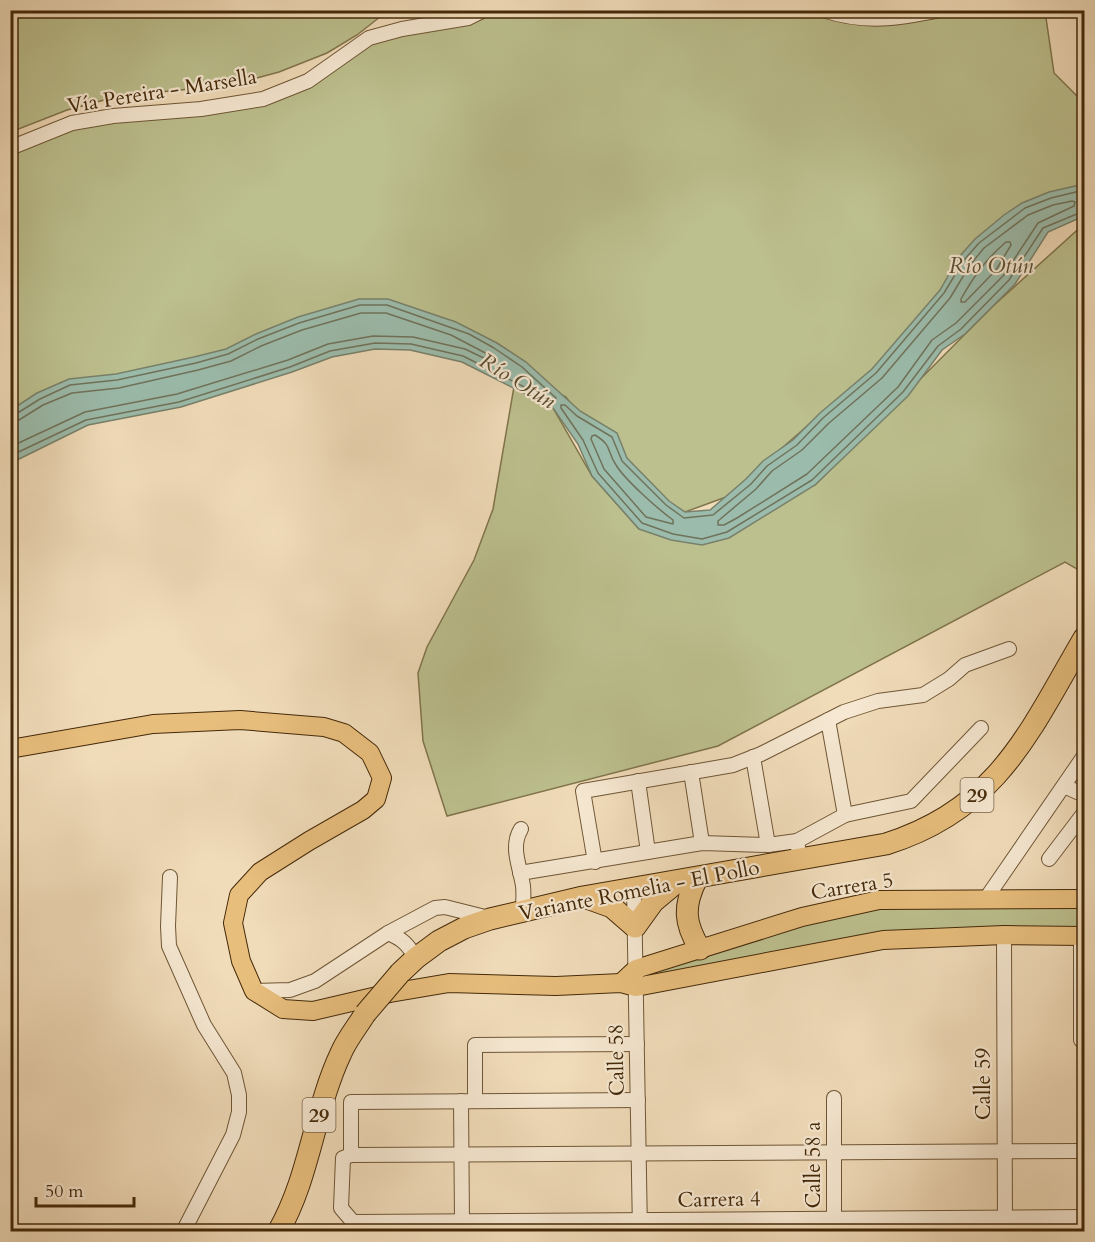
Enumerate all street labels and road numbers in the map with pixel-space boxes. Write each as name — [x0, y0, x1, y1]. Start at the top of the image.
street label: Vía Pereira - Marsella — [65, 62, 259, 121]
road number: 29 — [960, 778, 994, 812]
street label: Variante Romelia - El Pollo — [516, 853, 762, 928]
street label: Carrera 5 — [809, 866, 895, 907]
street label: Calle 58 — [601, 1023, 632, 1096]
street label: Calle 59 — [969, 1048, 998, 1120]
road number: 29 — [302, 1098, 336, 1132]
street label: Calle 58 a — [799, 1121, 828, 1209]
street label: Carrera 4 — [677, 1184, 761, 1215]

